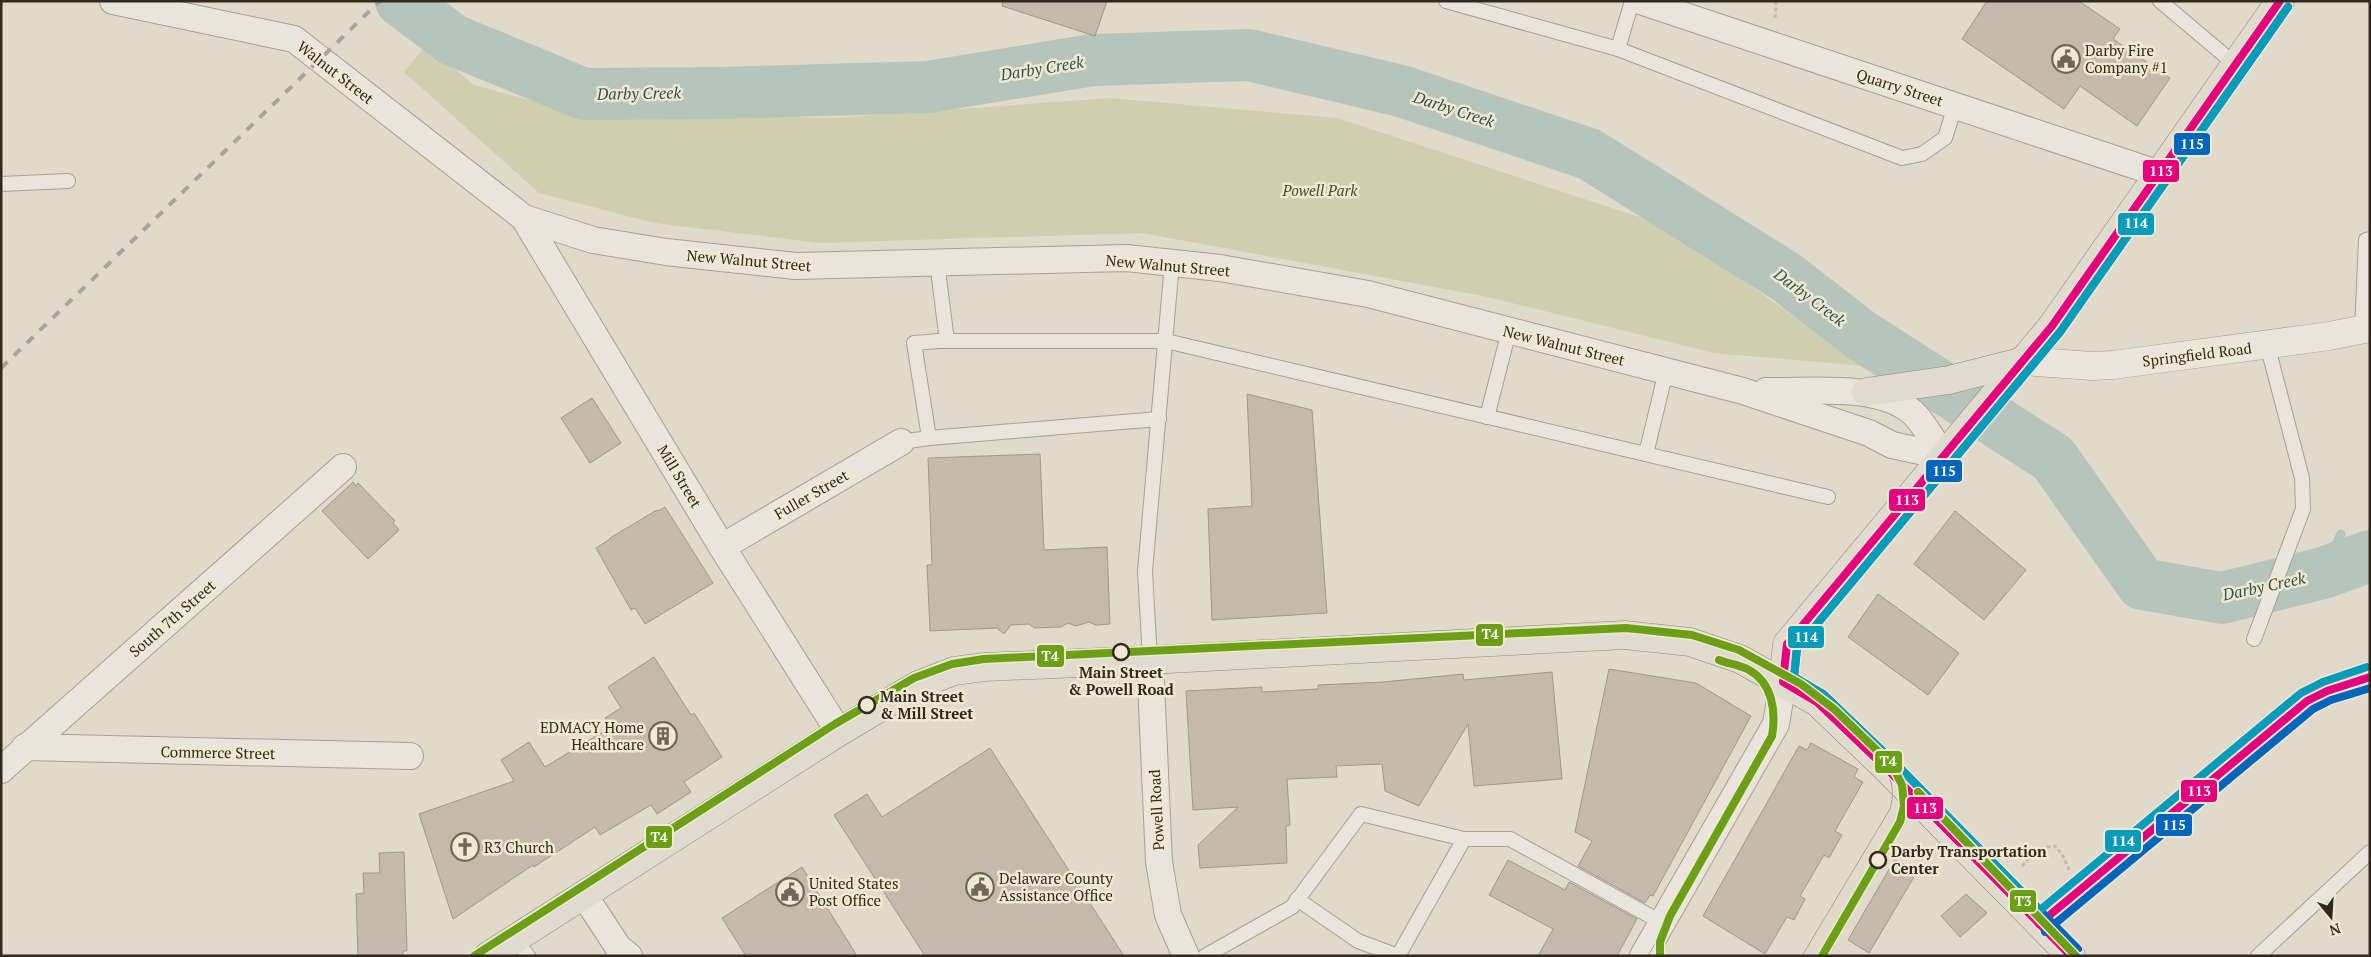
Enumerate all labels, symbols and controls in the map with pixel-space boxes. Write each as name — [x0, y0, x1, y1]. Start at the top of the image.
street label: Walnut Street — [294, 36, 379, 108]
place label: Darby Fire Company #1 — [2085, 40, 2168, 77]
public building icon: Darby Fire Company #1 — [2051, 44, 2081, 74]
water label: Darby Creek — [998, 51, 1086, 86]
street label: Quarry Street — [1854, 64, 1946, 111]
water label: Darby Creek — [596, 81, 682, 105]
water label: Darby Creek — [1410, 85, 1498, 133]
line badge: 115 — [2173, 132, 2211, 156]
text: 115 — [2180, 134, 2204, 153]
line badge: 113 — [2142, 159, 2180, 183]
text: 113 — [2149, 161, 2173, 180]
park label: Powell Park — [1282, 180, 1358, 200]
line badge: 114 — [2117, 212, 2155, 236]
text: 114 — [2124, 213, 2148, 232]
street label: New Walnut Street — [686, 245, 813, 275]
street label: New Walnut Street — [1105, 250, 1232, 280]
water label: Darby Creek — [1769, 262, 1850, 331]
street label: New Walnut Street — [1501, 320, 1627, 370]
street label: Springfield Road — [2141, 337, 2253, 371]
street label: Mill Street — [653, 441, 707, 512]
line badge: 115 — [1925, 459, 1963, 483]
text: 115 — [1932, 461, 1956, 480]
street label: Fuller Street — [770, 464, 852, 523]
line badge: 113 — [1888, 488, 1926, 512]
text: 113 — [1895, 490, 1919, 509]
water label: Darby Creek — [2220, 566, 2308, 606]
street label: South 7th Street — [125, 575, 220, 661]
line badge: T4 — [1475, 623, 1504, 647]
text: T4 — [1481, 624, 1499, 643]
line badge: 114 — [1787, 625, 1825, 649]
text: 114 — [1794, 627, 1818, 646]
marker: Main Street & Powell Road — [1112, 643, 1130, 661]
line badge: T4 — [1036, 644, 1065, 668]
text: T4 — [1041, 646, 1059, 665]
place label: Main Street & Powell Road — [1068, 662, 1174, 699]
place label: Main Street & Mill Street — [880, 686, 973, 723]
marker: Main Street & Mill Street — [858, 696, 876, 714]
place label: EDMACY Home Healthcare — [540, 717, 644, 754]
building icon: EDMACY Home Healthcare — [648, 721, 678, 751]
street label: Commerce Street — [160, 741, 276, 763]
line badge: T4 — [1874, 750, 1903, 774]
text: T4 — [1879, 751, 1897, 770]
street label: Powell Road — [1144, 769, 1168, 851]
line badge: 113 — [2180, 779, 2218, 803]
text: 113 — [2187, 781, 2211, 800]
line badge: 113 — [1906, 796, 1944, 820]
text: 113 — [1913, 798, 1937, 817]
line badge: 115 — [2155, 813, 2193, 837]
text: 115 — [2162, 815, 2186, 834]
line badge: T4 — [645, 825, 673, 849]
text: T4 — [650, 827, 668, 846]
line badge: 114 — [2104, 829, 2142, 853]
text: 114 — [2111, 831, 2135, 850]
church icon: R3 Church — [450, 832, 480, 862]
place label: R3 Church — [484, 837, 554, 857]
place label: Darby Transportation Center — [1891, 841, 2047, 878]
marker: Darby Transportation Center — [1869, 851, 1887, 869]
place label: Delaware County Assistance Office — [999, 868, 1113, 905]
public building icon: Delaware County Assistance Office — [965, 872, 995, 902]
place label: United States Post Office — [809, 873, 898, 910]
public building icon: United States Post Office — [775, 877, 805, 907]
line badge: T3 — [2009, 889, 2037, 913]
text: T3 — [2014, 891, 2032, 910]
north arrow — [2306, 892, 2356, 942]
text: N — [2327, 919, 2343, 941]

